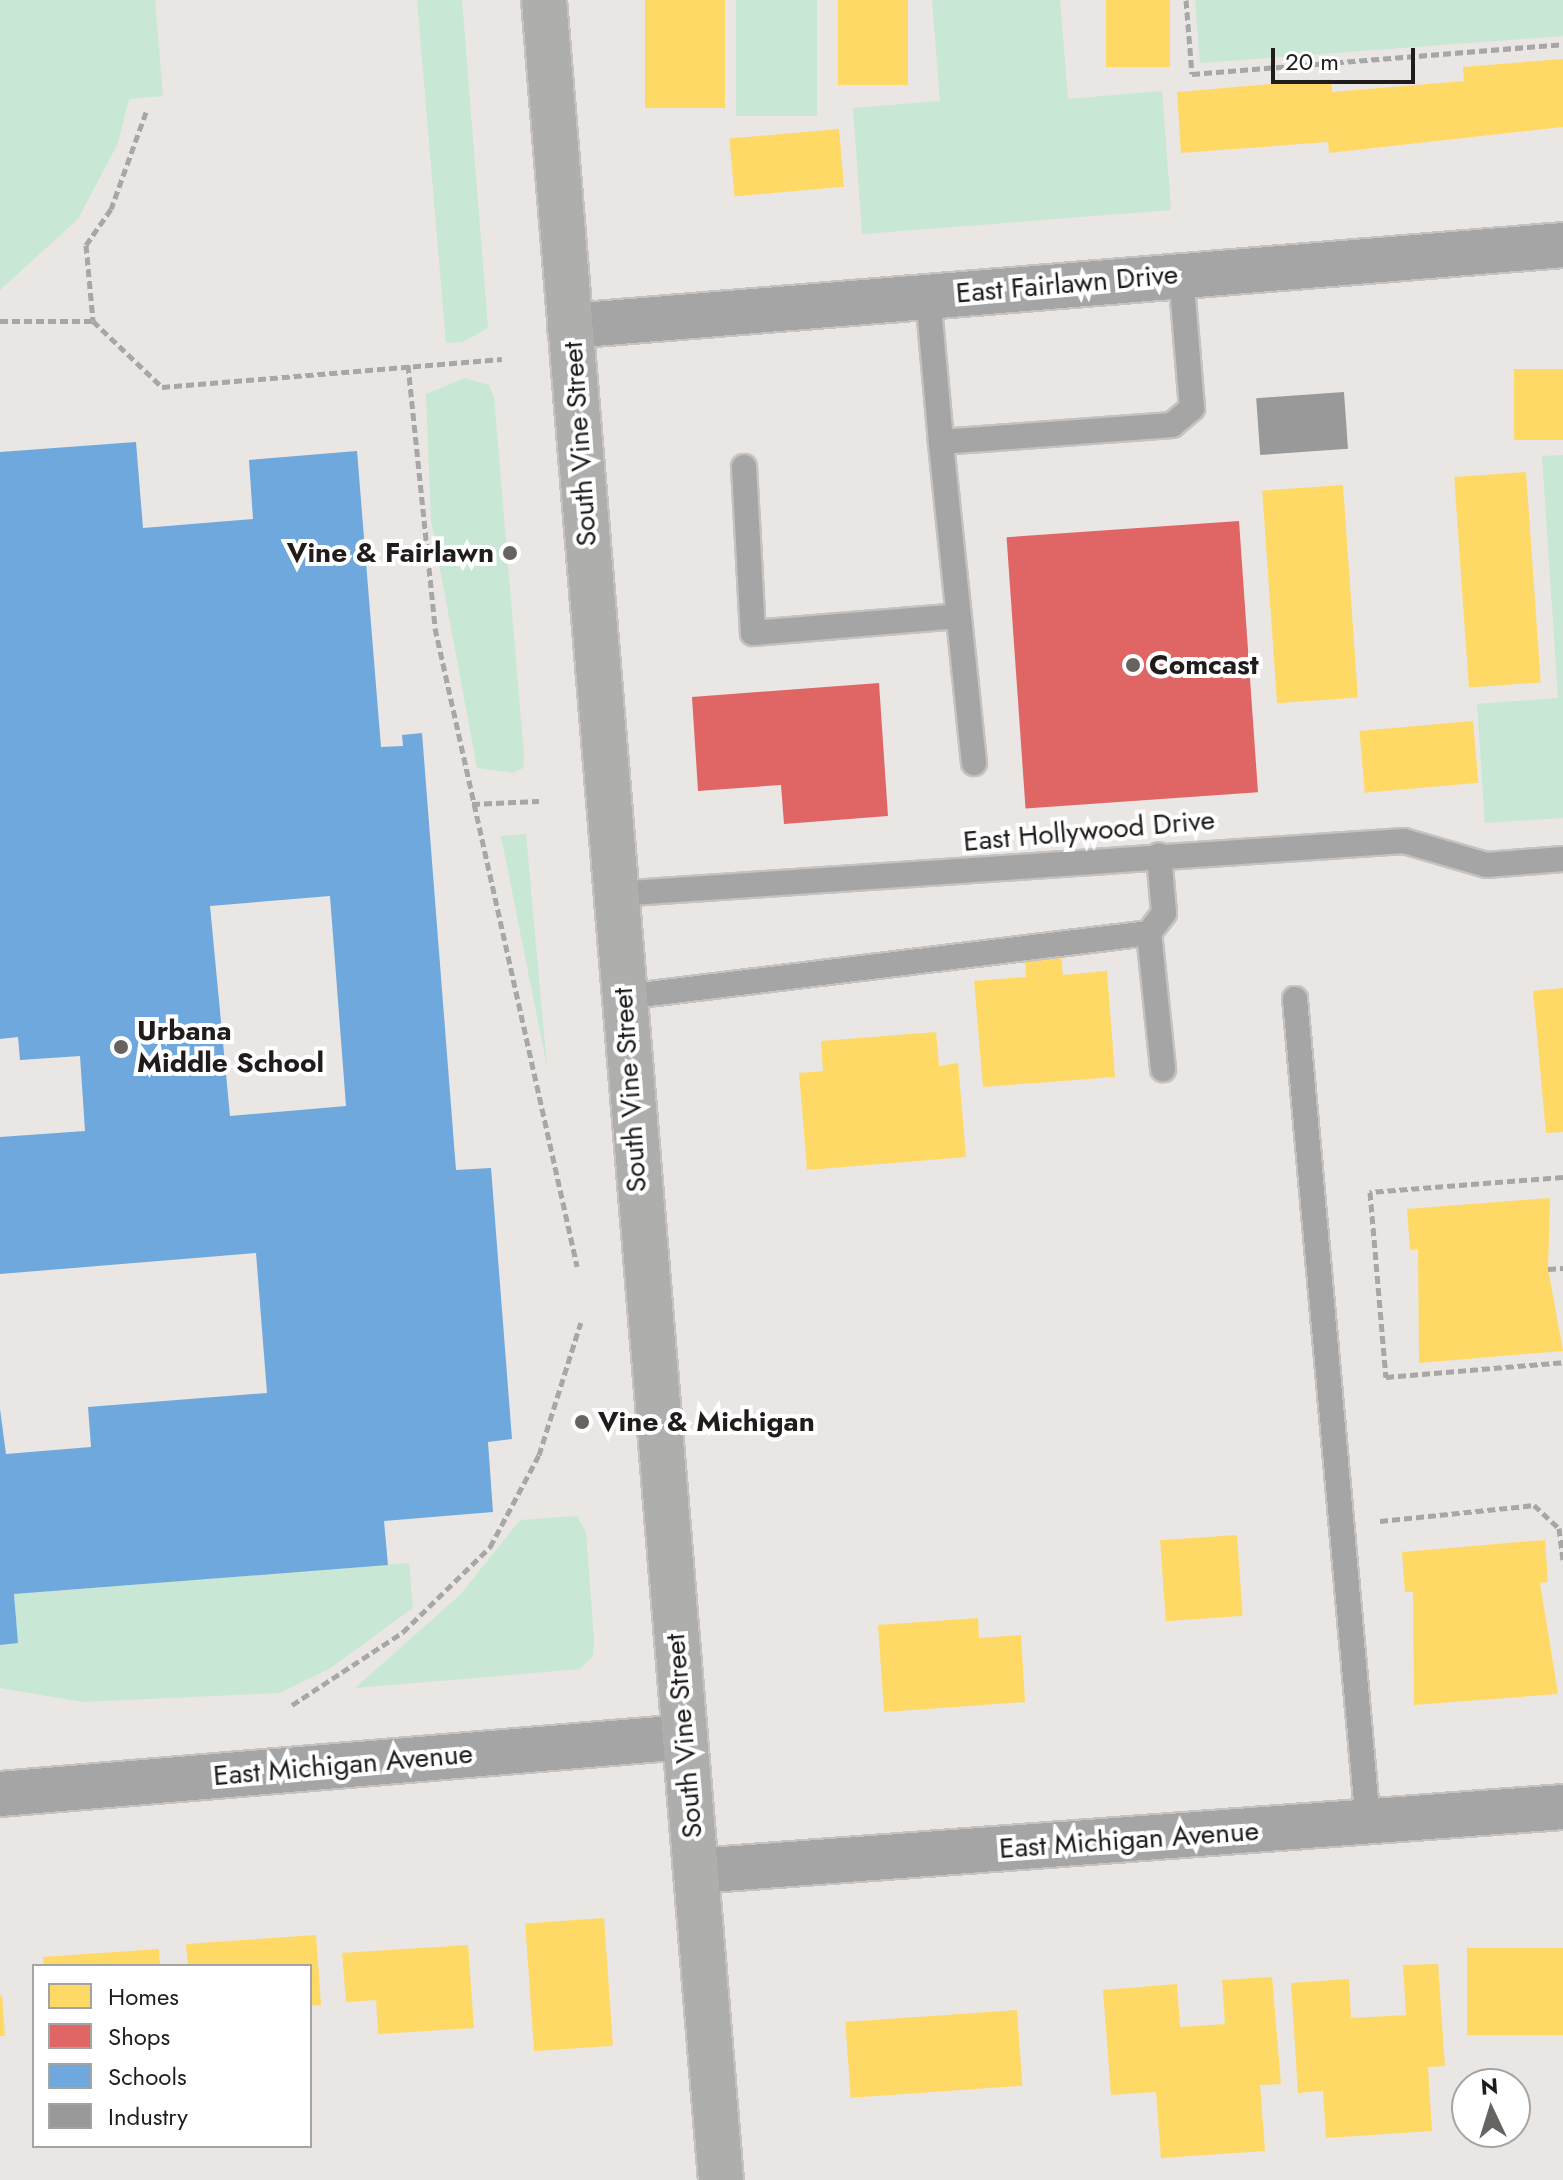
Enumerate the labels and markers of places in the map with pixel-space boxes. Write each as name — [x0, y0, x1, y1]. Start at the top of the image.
place label: Vine & Fairlawn — [287, 536, 494, 570]
marker: Vine & Fairlawn — [501, 544, 519, 562]
place label: Comcast — [1149, 648, 1259, 682]
marker: Comcast — [1124, 656, 1142, 674]
place label: Urbana Middle School — [137, 1014, 324, 1080]
marker: Urbana Middle School — [112, 1038, 130, 1056]
place label: Vine & Michigan — [598, 1405, 815, 1439]
marker: Vine & Michigan — [573, 1413, 591, 1431]

